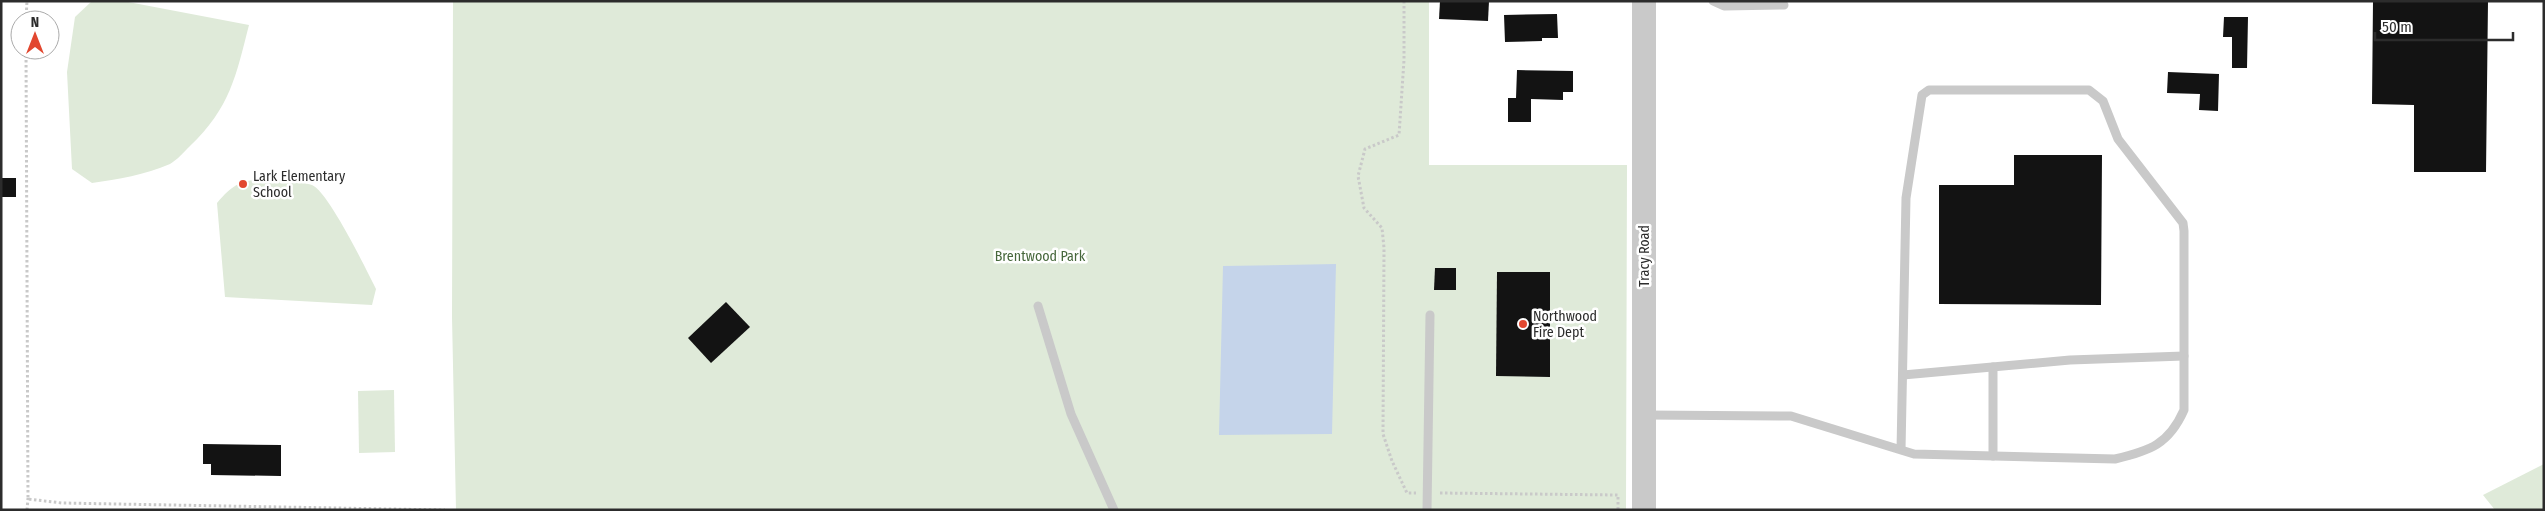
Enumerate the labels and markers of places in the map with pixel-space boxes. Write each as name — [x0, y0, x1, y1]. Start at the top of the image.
place label: Lark Elementary School — [253, 168, 346, 201]
marker: Lark Elementary School — [237, 178, 249, 190]
place label: Northwood Fire Dept — [1533, 308, 1597, 341]
marker: Northwood Fire Dept — [1517, 318, 1529, 330]

